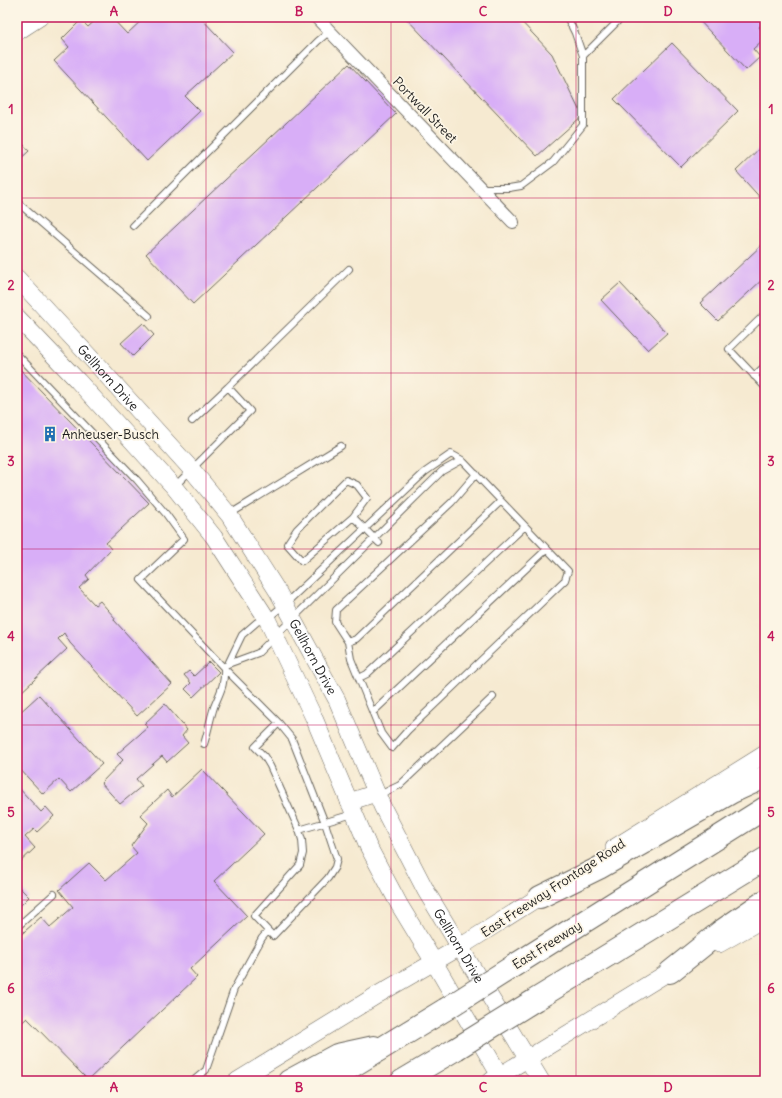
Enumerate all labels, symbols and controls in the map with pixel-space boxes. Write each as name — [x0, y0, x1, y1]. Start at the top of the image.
text: A — [110, 3, 119, 20]
text: B — [295, 3, 304, 20]
text: C — [479, 3, 488, 20]
text: D — [663, 3, 673, 20]
street label: Portwall Street — [389, 73, 461, 147]
text: 1 — [8, 101, 14, 118]
text: 1 — [768, 101, 774, 118]
text: 2 — [7, 277, 15, 294]
text: 2 — [767, 277, 775, 294]
street label: Gellhorn Drive — [74, 341, 143, 414]
building icon: Anheuser-Busch — [41, 425, 59, 443]
place label: Anheuser-Busch — [62, 426, 160, 443]
text: 3 — [7, 453, 15, 470]
text: 3 — [767, 453, 775, 470]
street label: Gellhorn Drive — [286, 616, 341, 698]
text: 4 — [7, 628, 15, 645]
text: 4 — [767, 628, 775, 645]
text: 5 — [7, 804, 15, 821]
text: 5 — [767, 804, 775, 821]
street label: East Freeway Frontage Road — [478, 835, 629, 941]
street label: Gellhorn Drive — [430, 905, 488, 986]
street label: East Freeway — [509, 917, 585, 973]
text: 6 — [7, 980, 15, 997]
text: 6 — [767, 980, 775, 997]
text: A — [110, 1079, 119, 1096]
text: B — [295, 1079, 304, 1096]
text: C — [479, 1079, 488, 1096]
text: D — [663, 1079, 673, 1096]

